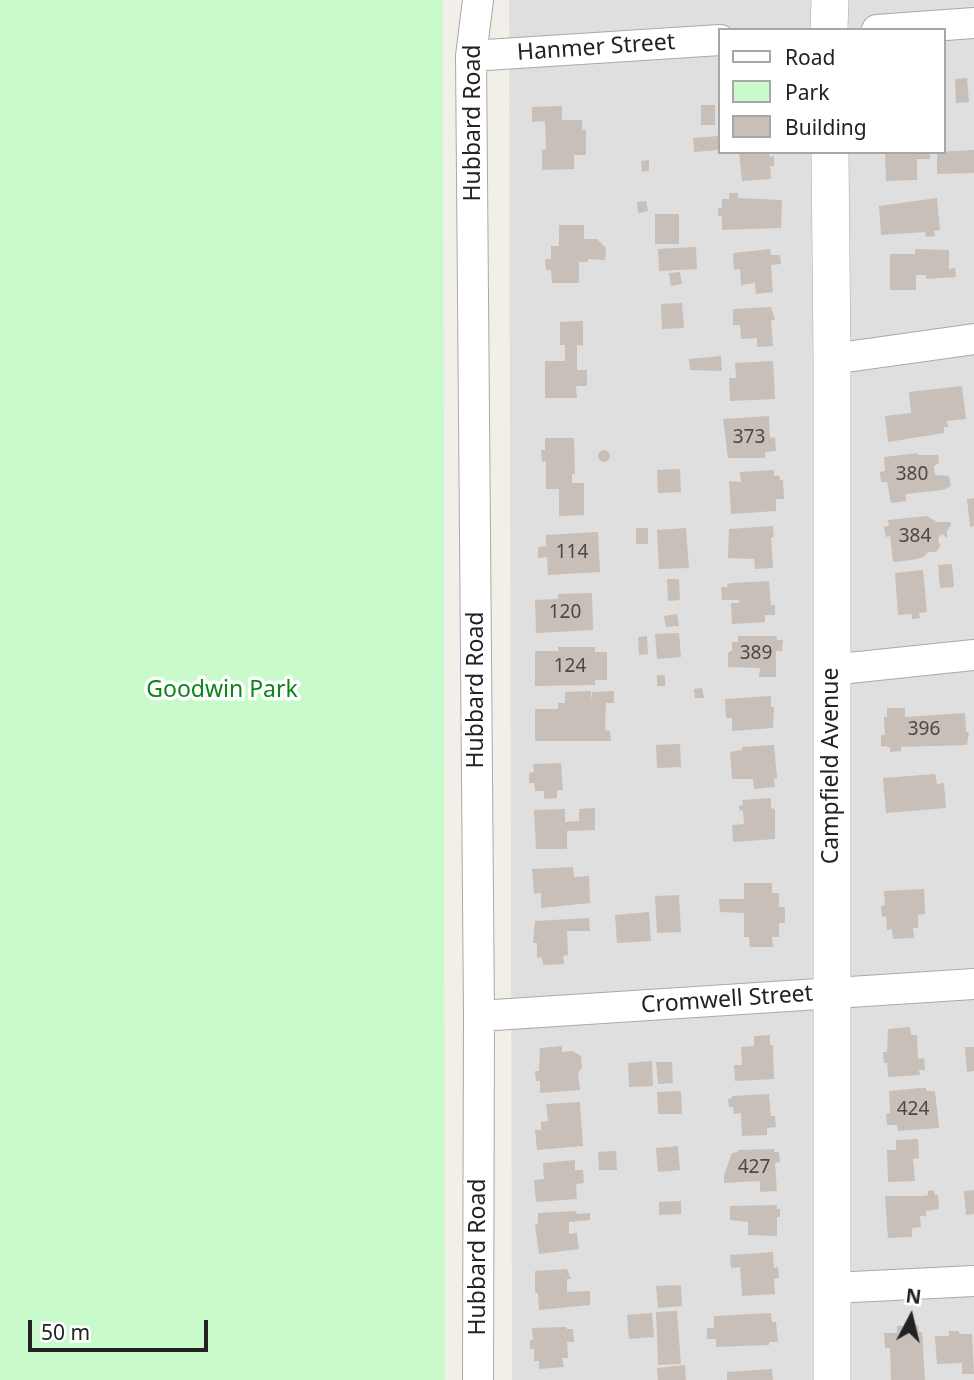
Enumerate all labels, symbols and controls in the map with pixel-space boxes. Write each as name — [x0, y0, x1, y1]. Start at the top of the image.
legend — [718, 28, 946, 154]
street label: Hanmer Street — [516, 29, 676, 67]
text: Road — [785, 43, 835, 71]
street label: Hubbard Road — [459, 45, 487, 201]
text: Park — [785, 78, 829, 106]
text: Building — [785, 113, 867, 141]
house number: 373 — [733, 427, 765, 449]
house number: 380 — [896, 464, 928, 486]
house number: 384 — [899, 526, 931, 548]
house number: 114 — [556, 542, 588, 564]
house number: 120 — [549, 602, 581, 624]
street label: Hubbard Road — [462, 612, 490, 768]
house number: 389 — [740, 643, 772, 665]
house number: 124 — [554, 656, 586, 678]
street label: Campfield Avenue — [817, 668, 845, 864]
park label: Goodwin Park — [146, 676, 298, 704]
house number: 396 — [908, 719, 940, 741]
street label: Cromwell Street — [640, 980, 814, 1020]
house number: 424 — [897, 1099, 929, 1121]
house number: 427 — [738, 1157, 770, 1179]
street label: Hubbard Road — [464, 1179, 492, 1335]
north arrow — [876, 1282, 946, 1352]
text: N — [904, 1282, 923, 1310]
scale bar — [32, 1306, 212, 1350]
text: 50 m — [41, 1318, 90, 1346]

